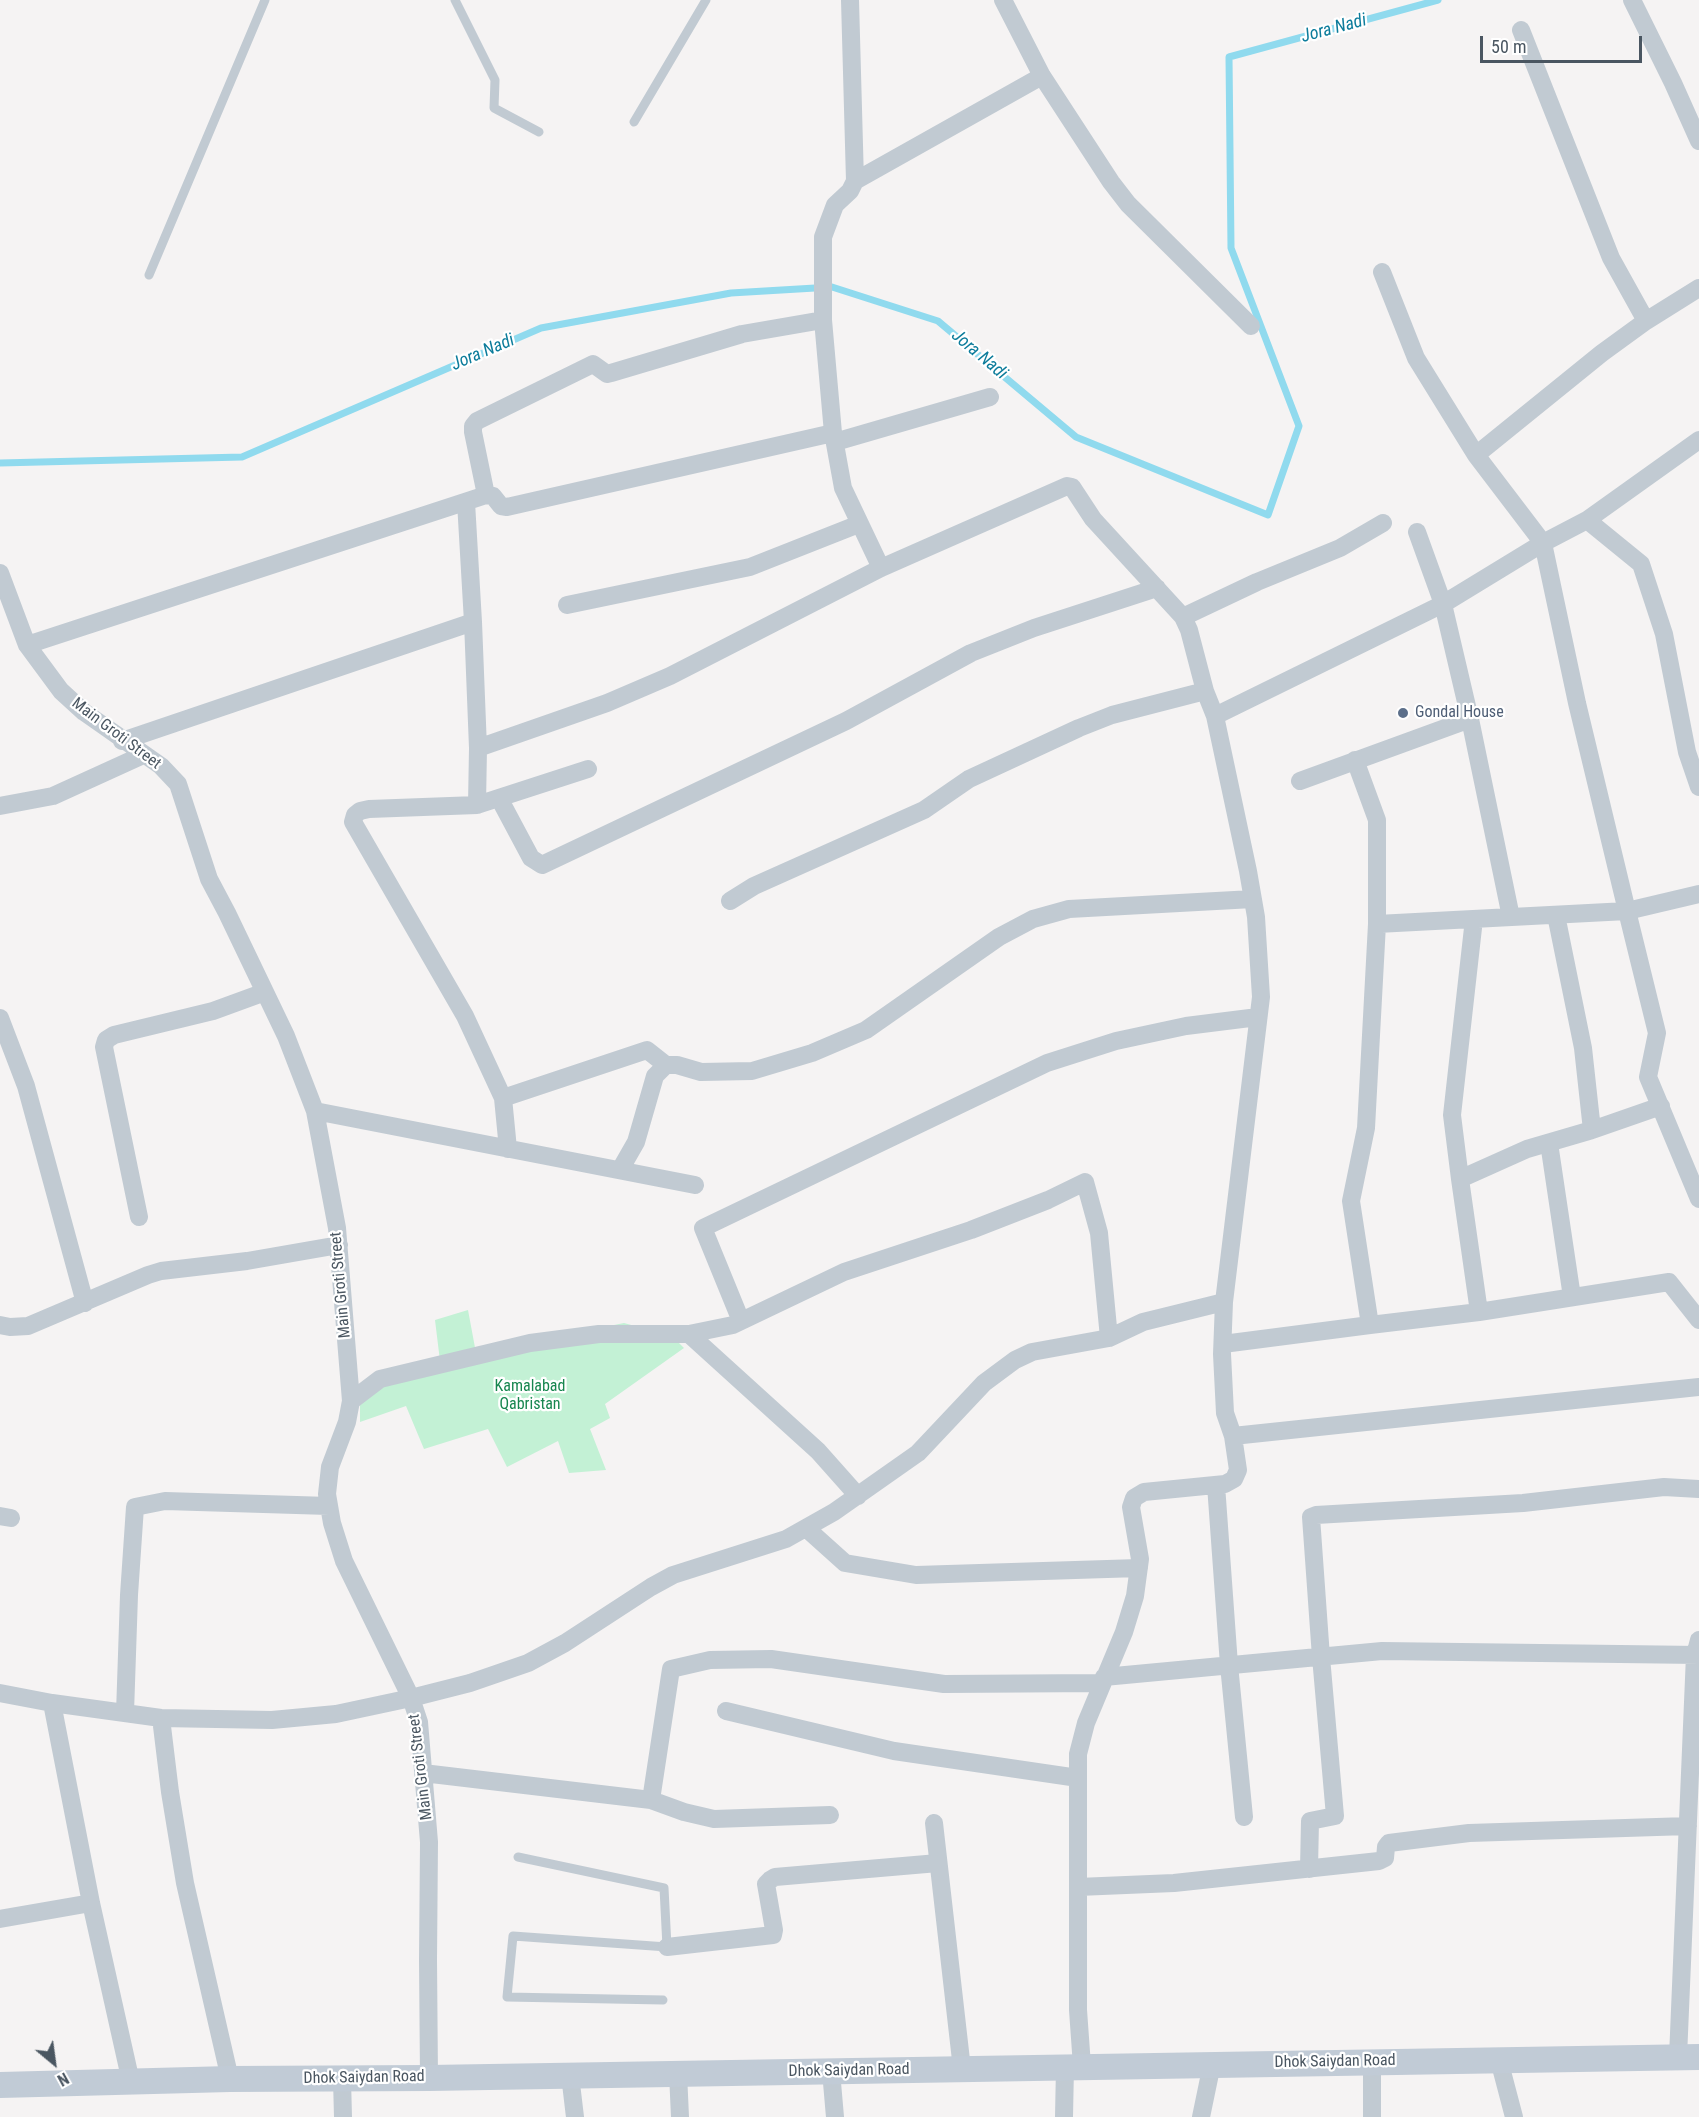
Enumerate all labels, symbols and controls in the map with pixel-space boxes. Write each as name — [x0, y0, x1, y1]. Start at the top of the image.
water label: Jora Nadi — [1299, 10, 1369, 48]
scale bar — [1483, 24, 1645, 62]
text: 50 m — [1491, 36, 1526, 57]
water label: Jora Nadi — [947, 325, 1011, 385]
water label: Jora Nadi — [448, 330, 518, 376]
street label: Main Groti Street — [68, 694, 164, 774]
place label: Gondal House — [1415, 703, 1504, 723]
marker: Gondal House — [1396, 706, 1410, 720]
street label: Main Groti Street — [327, 1231, 355, 1339]
park label: Kamalabad Qabristan — [495, 1377, 565, 1415]
street label: Main Groti Street — [405, 1713, 437, 1821]
north arrow — [24, 2033, 84, 2093]
street label: Dhok Saiydan Road — [1274, 2051, 1396, 2073]
street label: Dhok Saiydan Road — [788, 2060, 910, 2082]
street label: Dhok Saiydan Road — [303, 2067, 425, 2089]
text: N — [54, 2068, 72, 2090]

